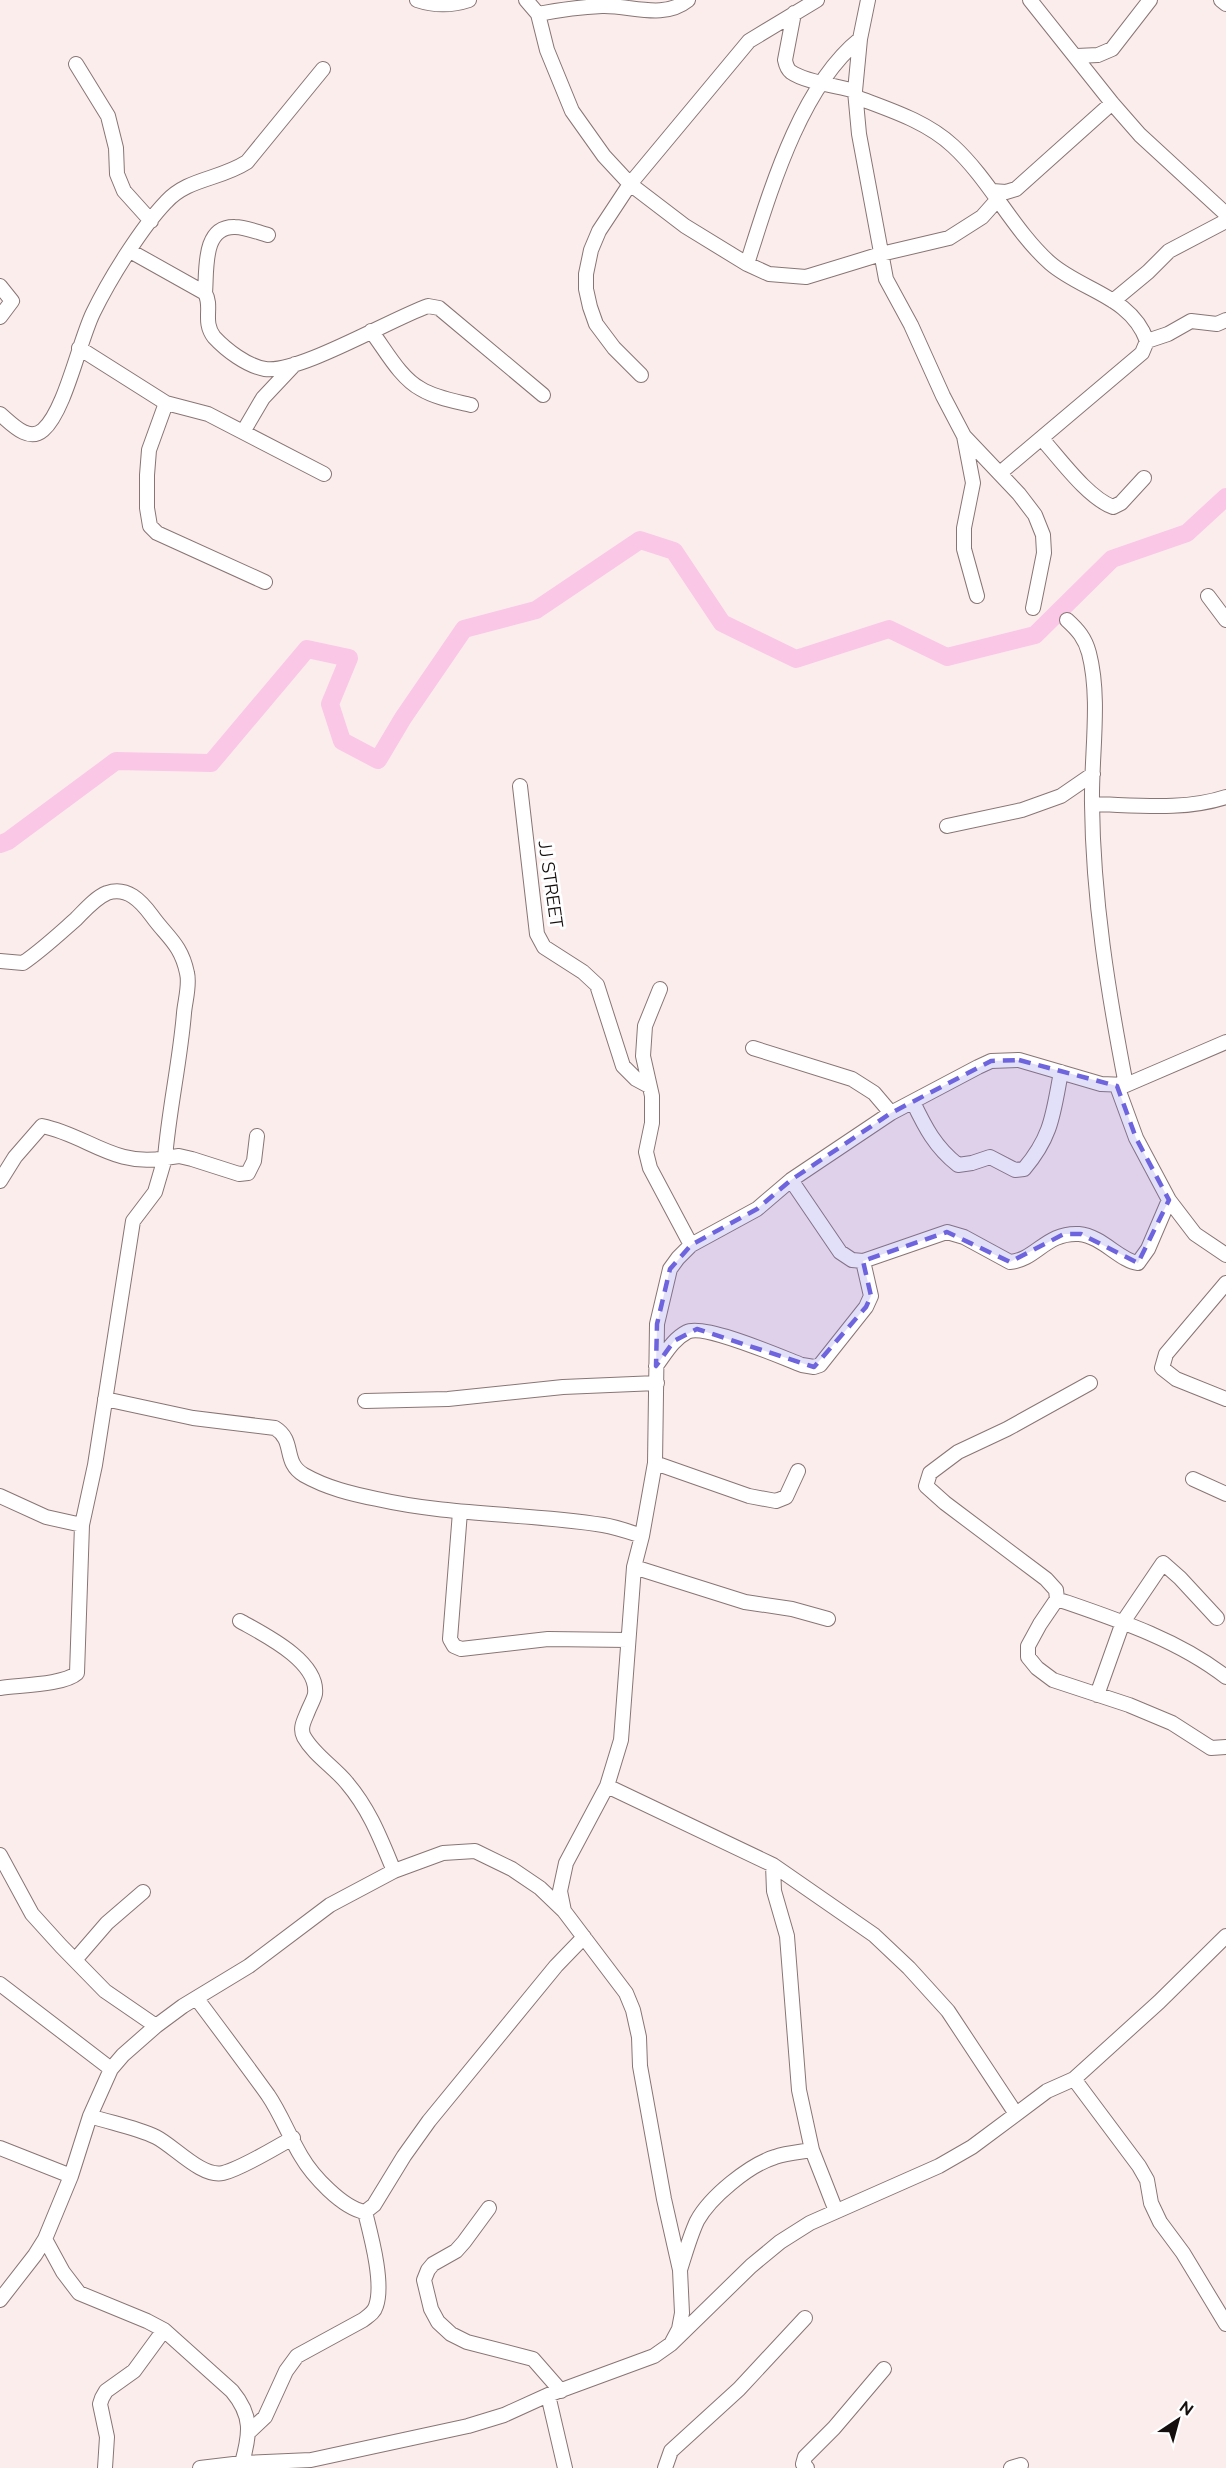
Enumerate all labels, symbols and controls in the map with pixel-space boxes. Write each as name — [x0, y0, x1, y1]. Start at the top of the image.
street label: JJ STREET — [534, 839, 568, 929]
north arrow — [1148, 2390, 1208, 2450]
text: N — [1176, 2397, 1197, 2420]

